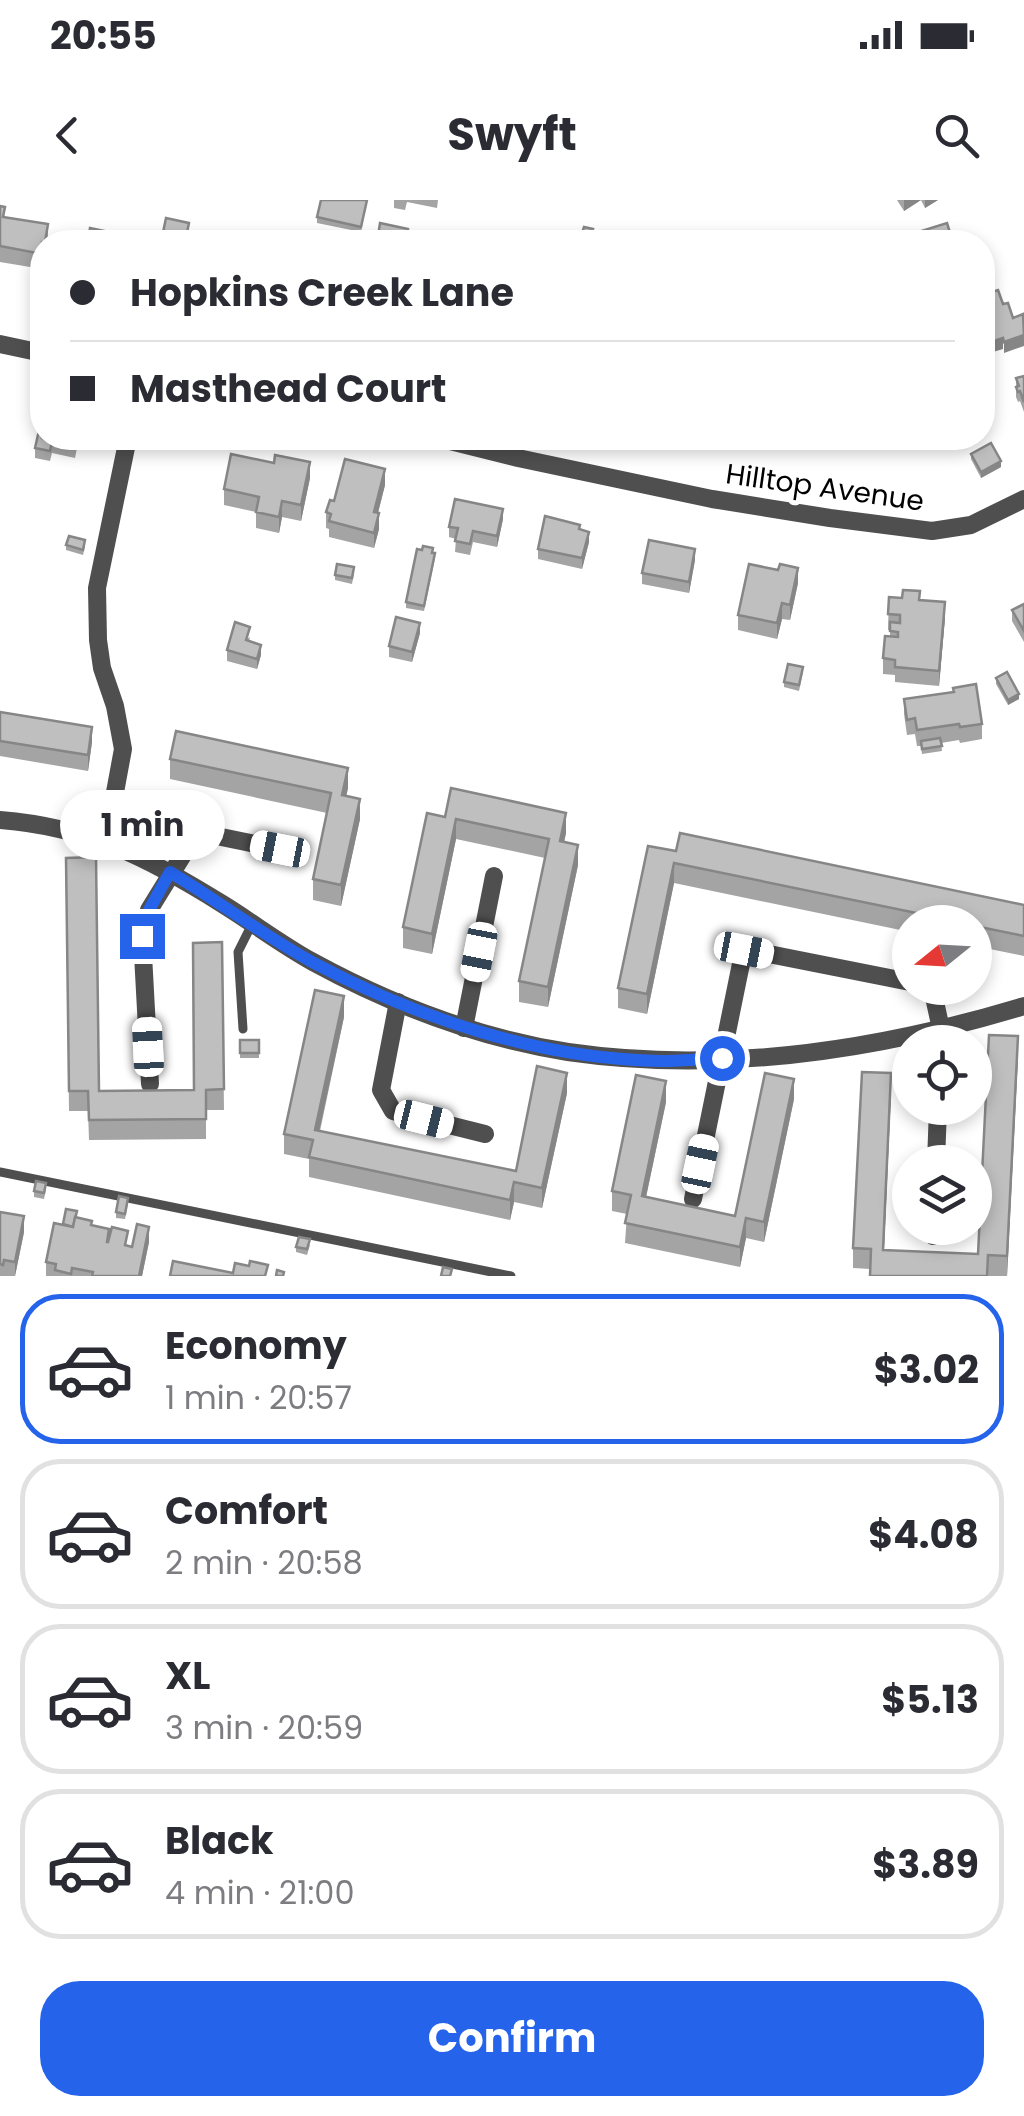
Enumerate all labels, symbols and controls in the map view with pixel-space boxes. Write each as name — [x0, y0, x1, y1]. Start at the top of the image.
text: 20:55 — [50, 9, 157, 62]
text: Swyft — [447, 103, 577, 166]
icon: back — [40, 108, 95, 163]
icon: search — [929, 108, 984, 163]
text: Hopkins Creek Lane — [130, 266, 514, 319]
text: Masthead Court — [130, 362, 446, 415]
street label: Hilltop Avenue — [723, 454, 927, 521]
callout: 1 min — [59, 791, 224, 861]
text: 1 min — [101, 802, 184, 847]
car — [248, 829, 312, 869]
north arrow — [892, 905, 992, 1005]
map controls — [892, 905, 992, 1245]
route end — [120, 914, 165, 959]
car — [459, 920, 499, 984]
car — [712, 930, 776, 970]
car — [131, 1016, 165, 1078]
button: locate — [892, 1025, 992, 1125]
route start — [700, 1036, 745, 1081]
car — [391, 1097, 457, 1141]
car — [679, 1132, 721, 1196]
button: layers — [892, 1145, 992, 1245]
text: Economy — [165, 1319, 347, 1372]
icon: car — [45, 1324, 135, 1414]
text: $3.02 — [874, 1343, 979, 1396]
text: 1 min · 20:57 — [165, 1375, 352, 1420]
text: Comfort — [165, 1484, 328, 1537]
icon: car — [45, 1489, 135, 1579]
text: $4.08 — [868, 1508, 979, 1561]
text: 2 min · 20:58 — [165, 1540, 363, 1585]
text: XL — [165, 1649, 210, 1702]
icon: car — [45, 1654, 135, 1744]
text: $5.13 — [881, 1673, 979, 1726]
text: 3 min · 20:59 — [165, 1705, 363, 1750]
text: Black — [165, 1814, 274, 1867]
icon: car — [45, 1819, 135, 1909]
text: $3.89 — [872, 1838, 979, 1891]
text: 4 min · 21:00 — [165, 1870, 355, 1915]
button: Confirm — [40, 1981, 984, 2096]

